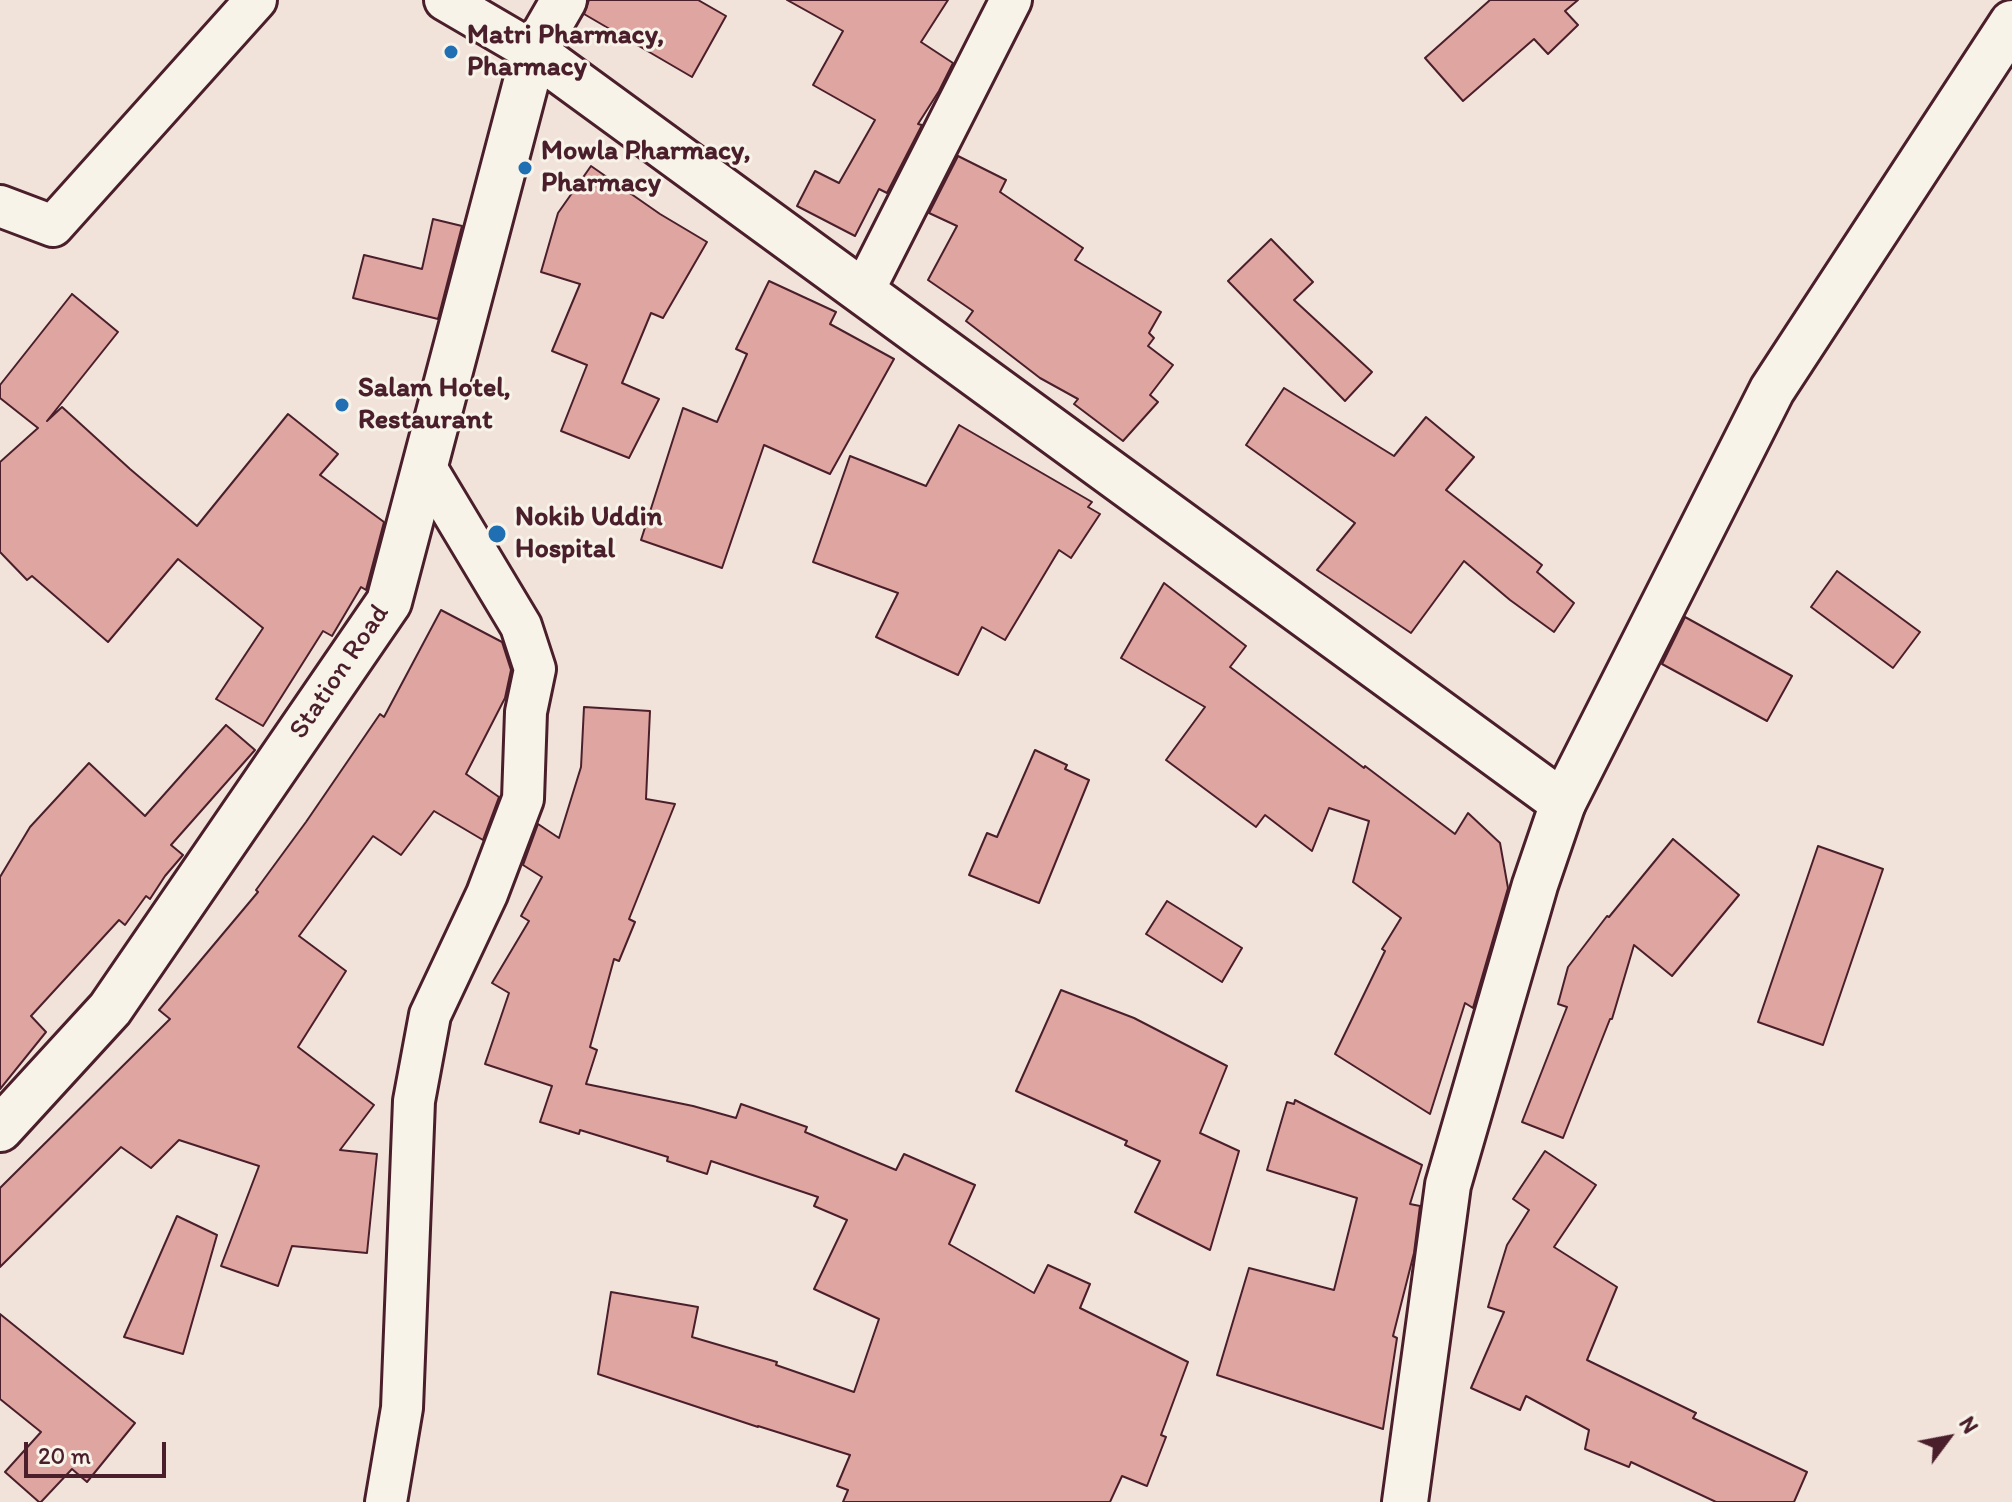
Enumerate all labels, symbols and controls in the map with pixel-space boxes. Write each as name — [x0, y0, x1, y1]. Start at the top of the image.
place label: Matri Pharmacy, Pharmacy — [467, 19, 664, 85]
marker: Matri Pharmacy, Pharmacy — [442, 43, 460, 61]
place label: Mowla Pharmacy, Pharmacy — [541, 135, 751, 201]
marker: Mowla Pharmacy, Pharmacy — [516, 159, 534, 177]
place label: Salam Hotel, Restaurant — [358, 372, 511, 438]
marker: Salam Hotel, Restaurant — [333, 396, 351, 414]
place label: Nokib Uddin Hospital — [515, 501, 663, 567]
marker: Nokib Uddin Hospital — [486, 523, 508, 545]
street label: Station Road — [283, 598, 397, 746]
north arrow — [1908, 1398, 1988, 1478]
text: N — [1953, 1412, 1984, 1438]
scale bar — [28, 1426, 170, 1476]
text: 20 m — [38, 1441, 91, 1470]

